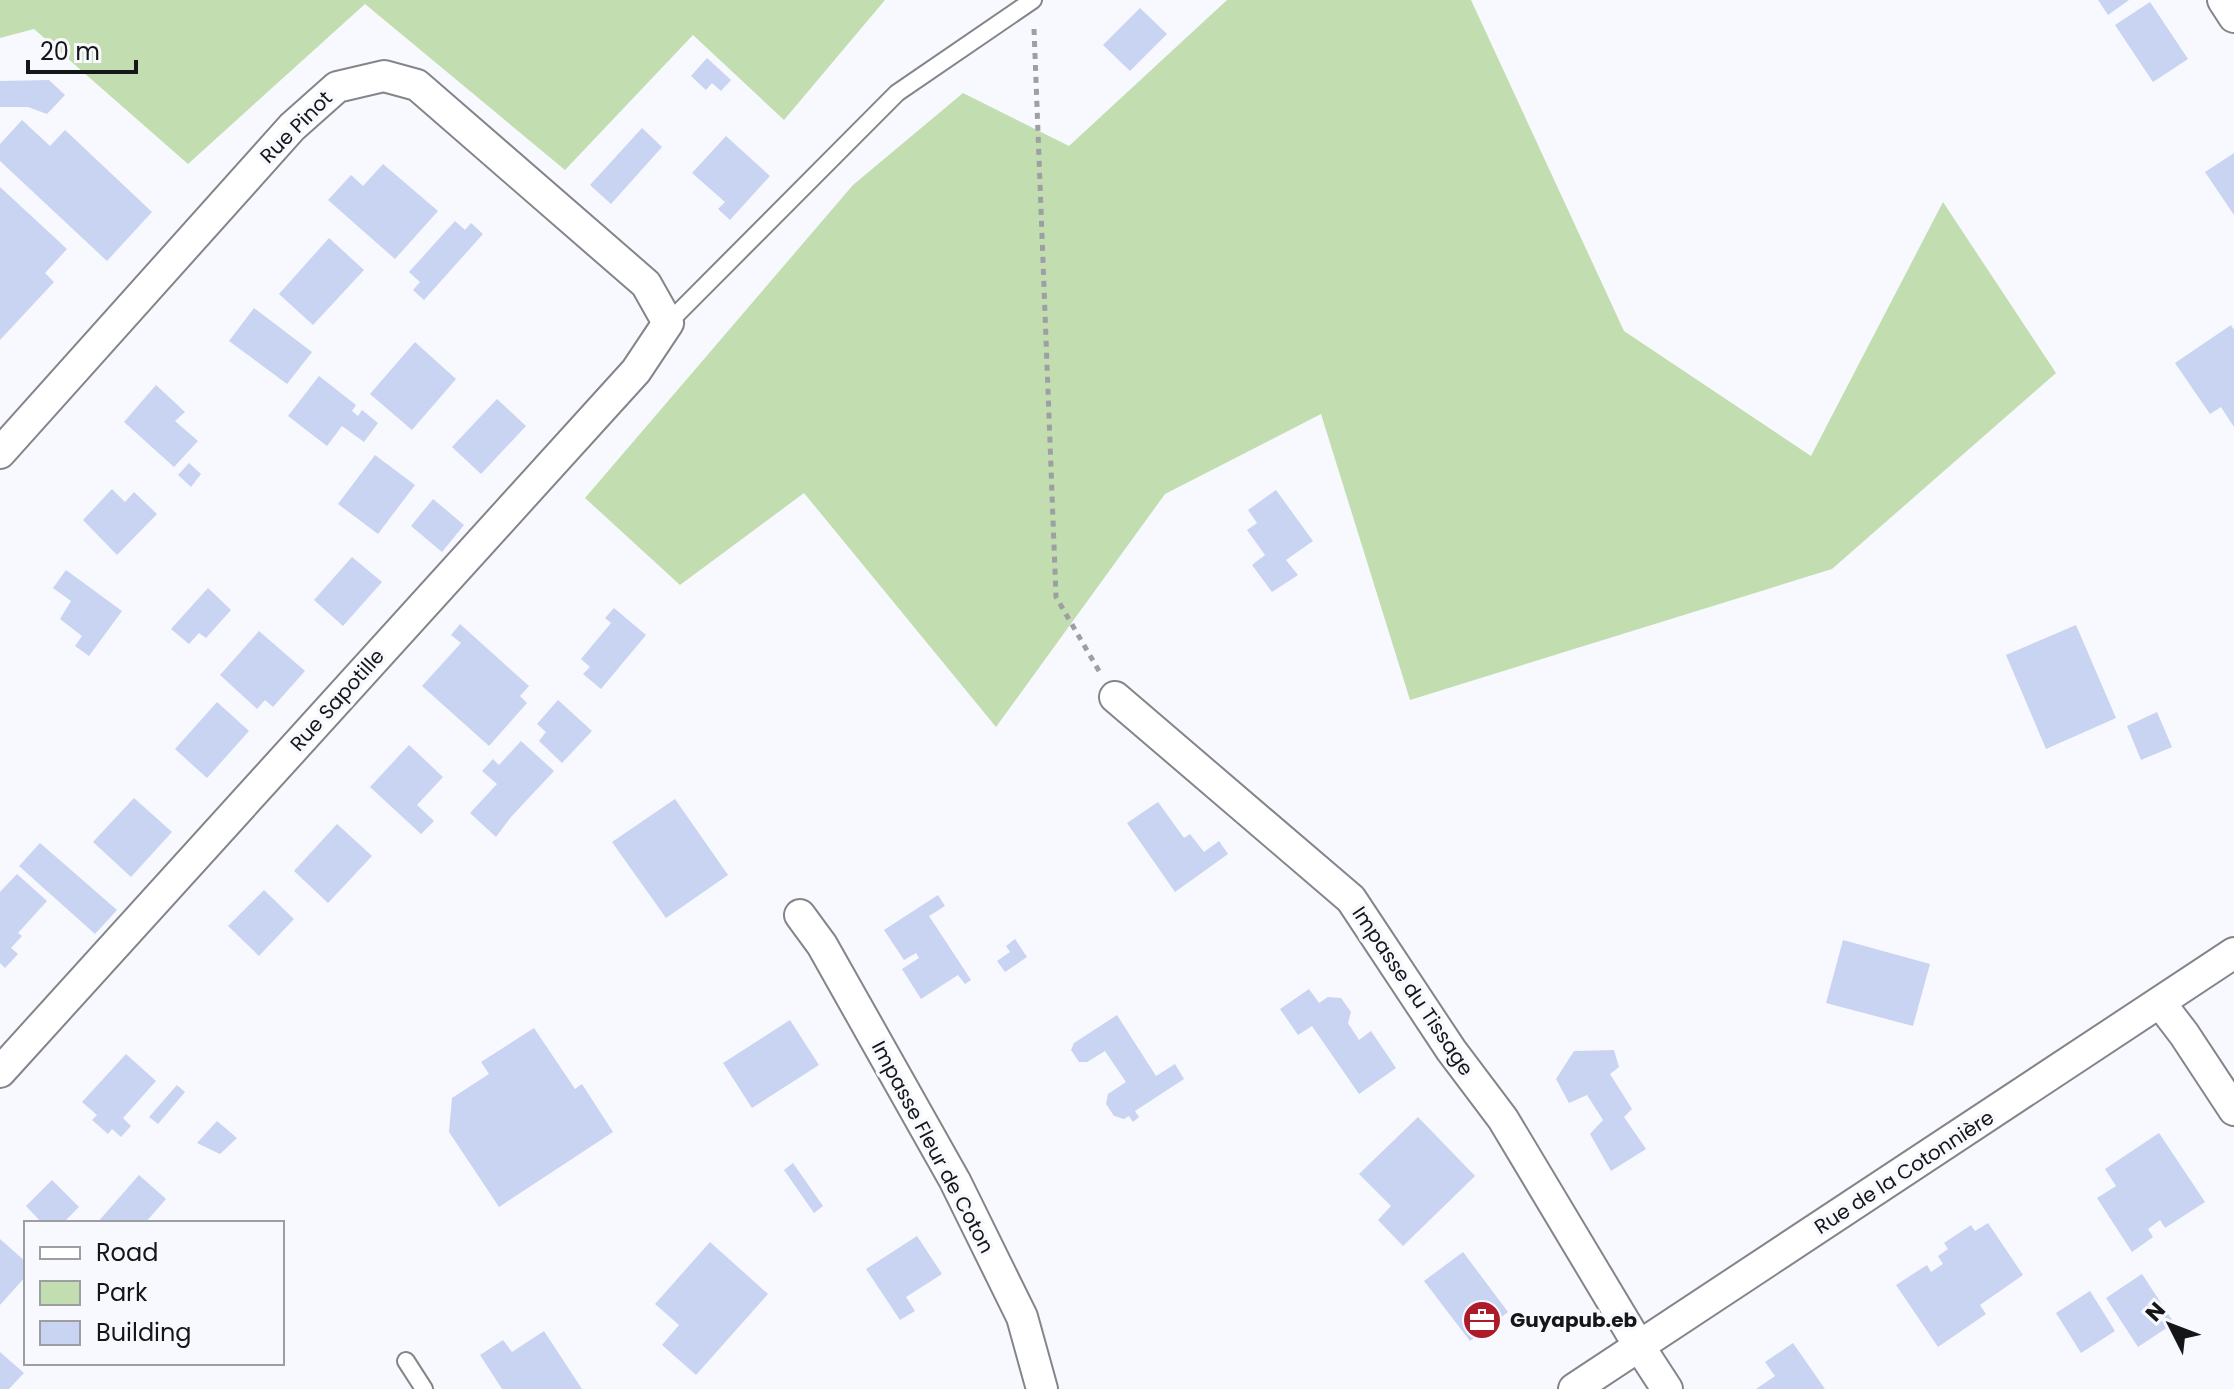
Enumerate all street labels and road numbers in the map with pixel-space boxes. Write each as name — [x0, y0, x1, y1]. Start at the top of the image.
street label: Rue Pinot — [254, 85, 338, 169]
street label: Rue Sapotille — [284, 643, 390, 757]
street label: Impasse du Tissage — [1346, 901, 1480, 1081]
street label: Impasse Fleur de Coton — [865, 1036, 1001, 1258]
street label: Rue de la Cotonnière — [1809, 1103, 1999, 1241]

